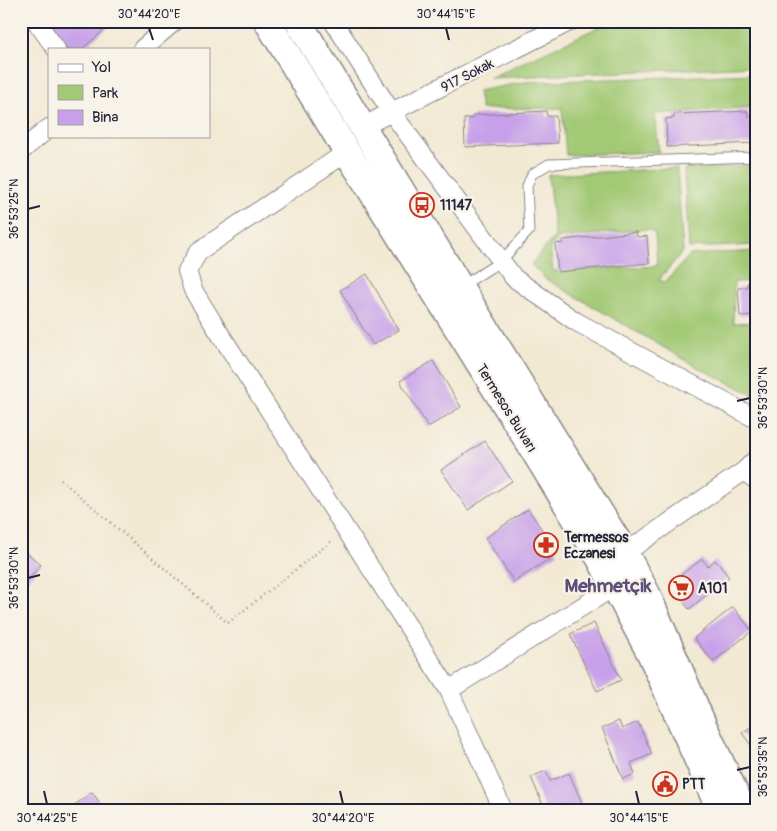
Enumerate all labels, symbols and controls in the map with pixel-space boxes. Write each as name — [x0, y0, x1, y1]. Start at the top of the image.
text: 30°44'20"E — [118, 7, 180, 22]
text: 30°44'15"E — [417, 7, 475, 22]
legend — [48, 48, 210, 138]
street label: 917 Sokak — [438, 55, 497, 96]
text: Yol — [91, 58, 111, 77]
text: Park — [92, 84, 119, 103]
text: Bina — [92, 108, 119, 127]
text: 36°53'25"N — [7, 179, 22, 239]
bus stop icon: 11147 — [409, 192, 435, 218]
place label: 11147 — [440, 197, 473, 214]
street label: Termesos Bulvarı — [473, 361, 541, 456]
text: 36°53'30"N — [756, 367, 771, 429]
place label: Termessos Eczanesi — [563, 529, 629, 562]
pharmacy icon: Termessos Eczanesi — [533, 532, 559, 558]
text: 36°53'30"N — [7, 547, 22, 609]
district label: Mehmetçik — [564, 574, 653, 598]
supermarket icon: A101 — [668, 575, 694, 601]
place label: A101 — [698, 580, 728, 597]
text: 36°53'35"N — [756, 737, 771, 797]
public building icon: PTT — [652, 771, 678, 797]
place label: PTT — [682, 776, 705, 793]
text: 30°44'25"E — [17, 811, 77, 826]
text: 30°44'20"E — [312, 811, 374, 826]
text: 30°44'15"E — [610, 811, 668, 826]

